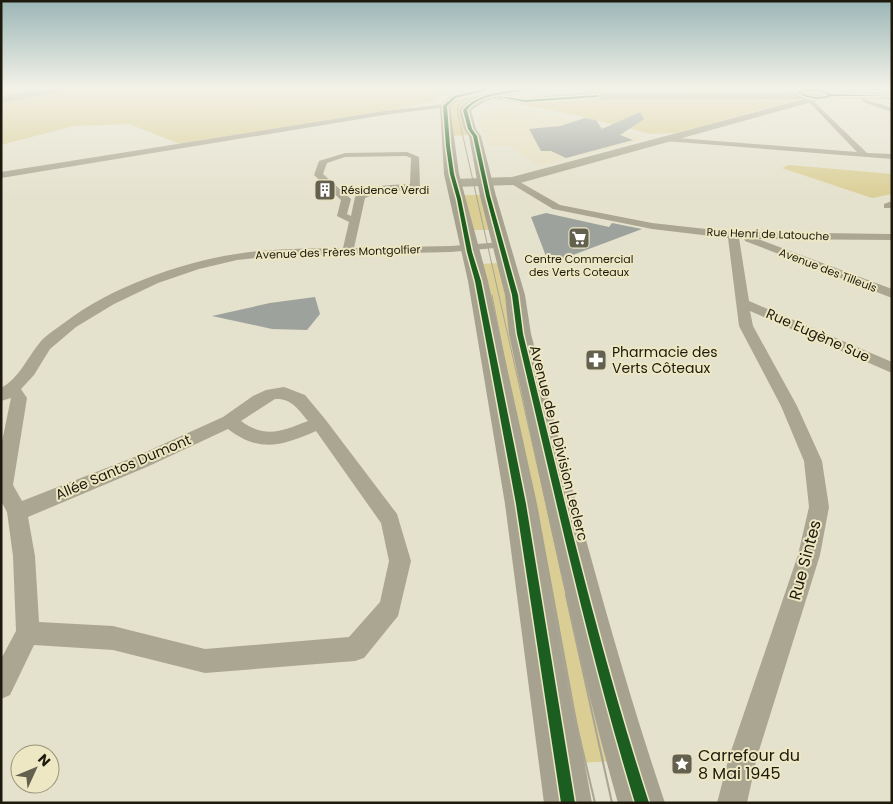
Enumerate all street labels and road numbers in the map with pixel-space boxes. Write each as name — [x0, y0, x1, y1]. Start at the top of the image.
street label: Rue Henri de Latouche — [706, 224, 830, 244]
street label: Avenue des Frères Montgolfier — [255, 241, 421, 263]
street label: Avenue des Tilleuls — [777, 244, 879, 296]
street label: Rue Eugène Sue — [763, 303, 873, 367]
street label: Avenue de la Division Leclerc — [525, 343, 593, 543]
street label: Allée Santos Dumont — [52, 429, 194, 505]
street label: Rue Sintes — [783, 518, 827, 602]

